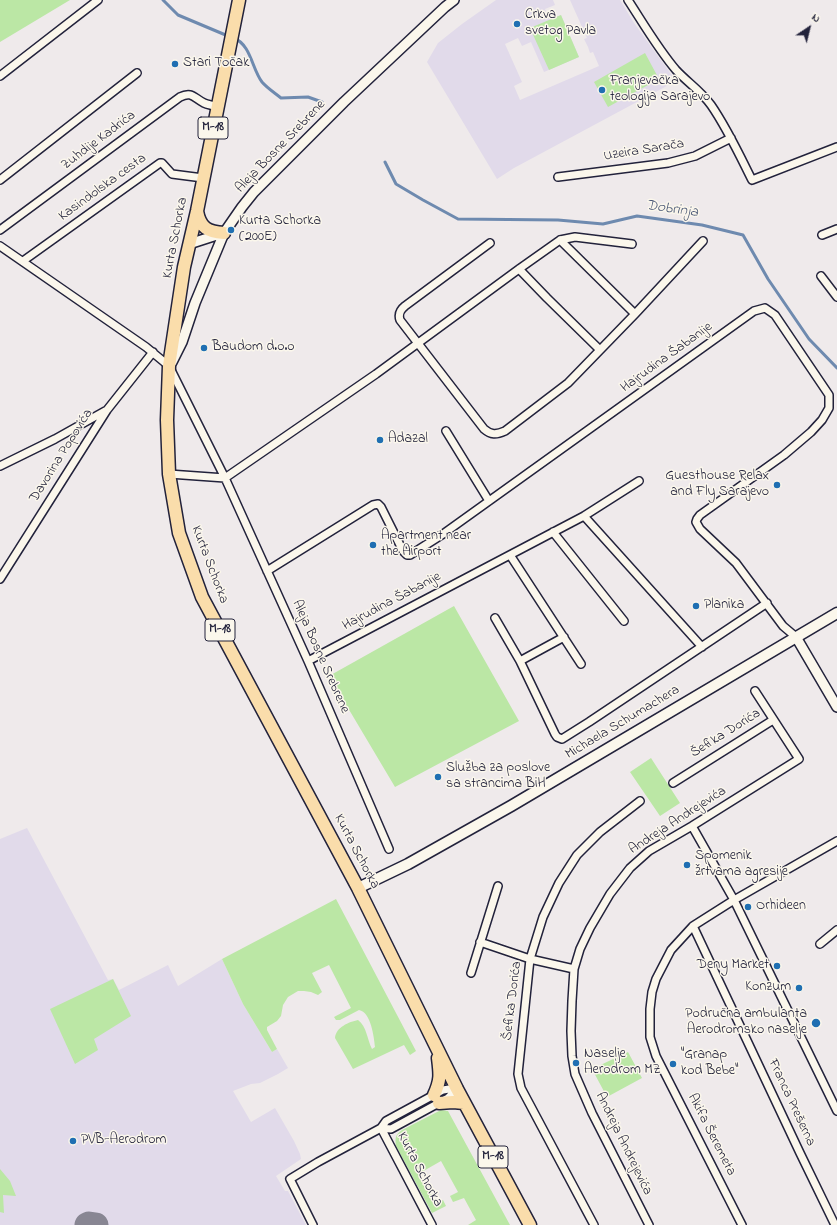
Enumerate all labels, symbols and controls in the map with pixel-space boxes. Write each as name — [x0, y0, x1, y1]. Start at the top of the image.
place label: Crkva svetog Pavla — [525, 8, 596, 40]
north arrow — [789, 8, 829, 48]
text: N — [808, 9, 824, 27]
marker: Crkva svetog Pavla — [512, 19, 522, 29]
place label: Stari Točak — [183, 56, 249, 72]
marker: Stari Točak — [170, 59, 180, 69]
place label: Franjevačka teologija Sarajevo — [610, 74, 710, 106]
marker: Franjevačka teologija Sarajevo — [597, 85, 607, 95]
street label: Aleja Bosne Srebrene — [232, 97, 330, 197]
street label: Zuhdije Kadrića — [59, 108, 139, 174]
road number: M-18 — [198, 117, 228, 139]
street label: Uzeira Sarača — [603, 136, 685, 166]
street label: Kasindolska cesta — [56, 151, 150, 225]
street label: Kurta Schorka — [160, 196, 192, 280]
water label: Dobrinja — [645, 197, 699, 223]
place label: Kurta Schorka (200E) — [239, 214, 321, 246]
marker: Kurta Schorka (200E) — [226, 225, 236, 235]
street label: Hajrudina Šabanije — [618, 319, 716, 397]
place label: Baudom d.o.o — [212, 340, 295, 356]
marker: Baudom d.o.o — [199, 343, 209, 353]
street label: Davorina Popovića — [27, 406, 97, 506]
place label: Adazal — [388, 432, 428, 448]
marker: Adazal — [375, 435, 385, 445]
place label: Guesthouse Relax and Fly Sarajevo — [665, 469, 769, 502]
marker: Guesthouse Relax and Fly Sarajevo — [772, 480, 782, 490]
street label: Kurta Schorka — [186, 524, 232, 606]
place label: Apartment near the Airport — [381, 529, 471, 562]
marker: Apartment near the Airport — [368, 540, 378, 550]
street label: Hajrudina Šabanije — [340, 569, 444, 635]
street label: Aleja Bosne Srebrene — [287, 598, 353, 716]
place label: Planika — [704, 598, 744, 614]
marker: Planika — [691, 601, 701, 611]
road number: M-18 — [205, 619, 235, 641]
street label: Michaela Schumachera — [563, 682, 683, 764]
street label: Šefika Dorića — [688, 706, 764, 762]
place label: Služba za poslove sa strancima BiH — [446, 761, 550, 794]
marker: Služba za poslove sa strancima BiH — [433, 772, 443, 782]
street label: Andreja Andrejevića — [626, 783, 730, 859]
street label: Kurta Schorka — [329, 812, 383, 892]
place label: Spomenik žrtvama agresije — [695, 849, 788, 882]
marker: Spomenik žrtvama agresije — [682, 860, 692, 870]
place label: Orhideen — [756, 899, 806, 915]
marker: Orhideen — [743, 902, 753, 912]
place label: Deny Market — [697, 958, 769, 974]
street label: Šefika Dorića — [500, 960, 526, 1042]
marker: Deny Market — [772, 961, 782, 971]
place label: Konzum — [745, 980, 791, 996]
marker: Konzum — [794, 983, 804, 993]
place label: Područna ambulanta Aerodromsko naselje — [685, 1007, 807, 1040]
marker: Područna ambulanta Aerodromsko naselje — [810, 1017, 822, 1029]
place label: Naselje Aerodrom MZ — [584, 1047, 661, 1080]
place label: "Granap kod Bebe" — [681, 1048, 738, 1080]
street label: Franca Prešerna — [764, 1057, 818, 1149]
marker: Naselje Aerodrom MZ — [571, 1058, 581, 1068]
marker: "Granap kod Bebe" — [668, 1059, 678, 1069]
street label: Andreja Andrejevića — [591, 1090, 655, 1198]
street label: Akifa Šeremeta — [683, 1091, 739, 1179]
street label: Kurta Schorka — [392, 1130, 446, 1210]
place label: PVB-Aerodrom — [81, 1133, 166, 1149]
marker: PVB-Aerodrom — [68, 1136, 78, 1146]
road number: M-18 — [478, 1146, 508, 1168]

